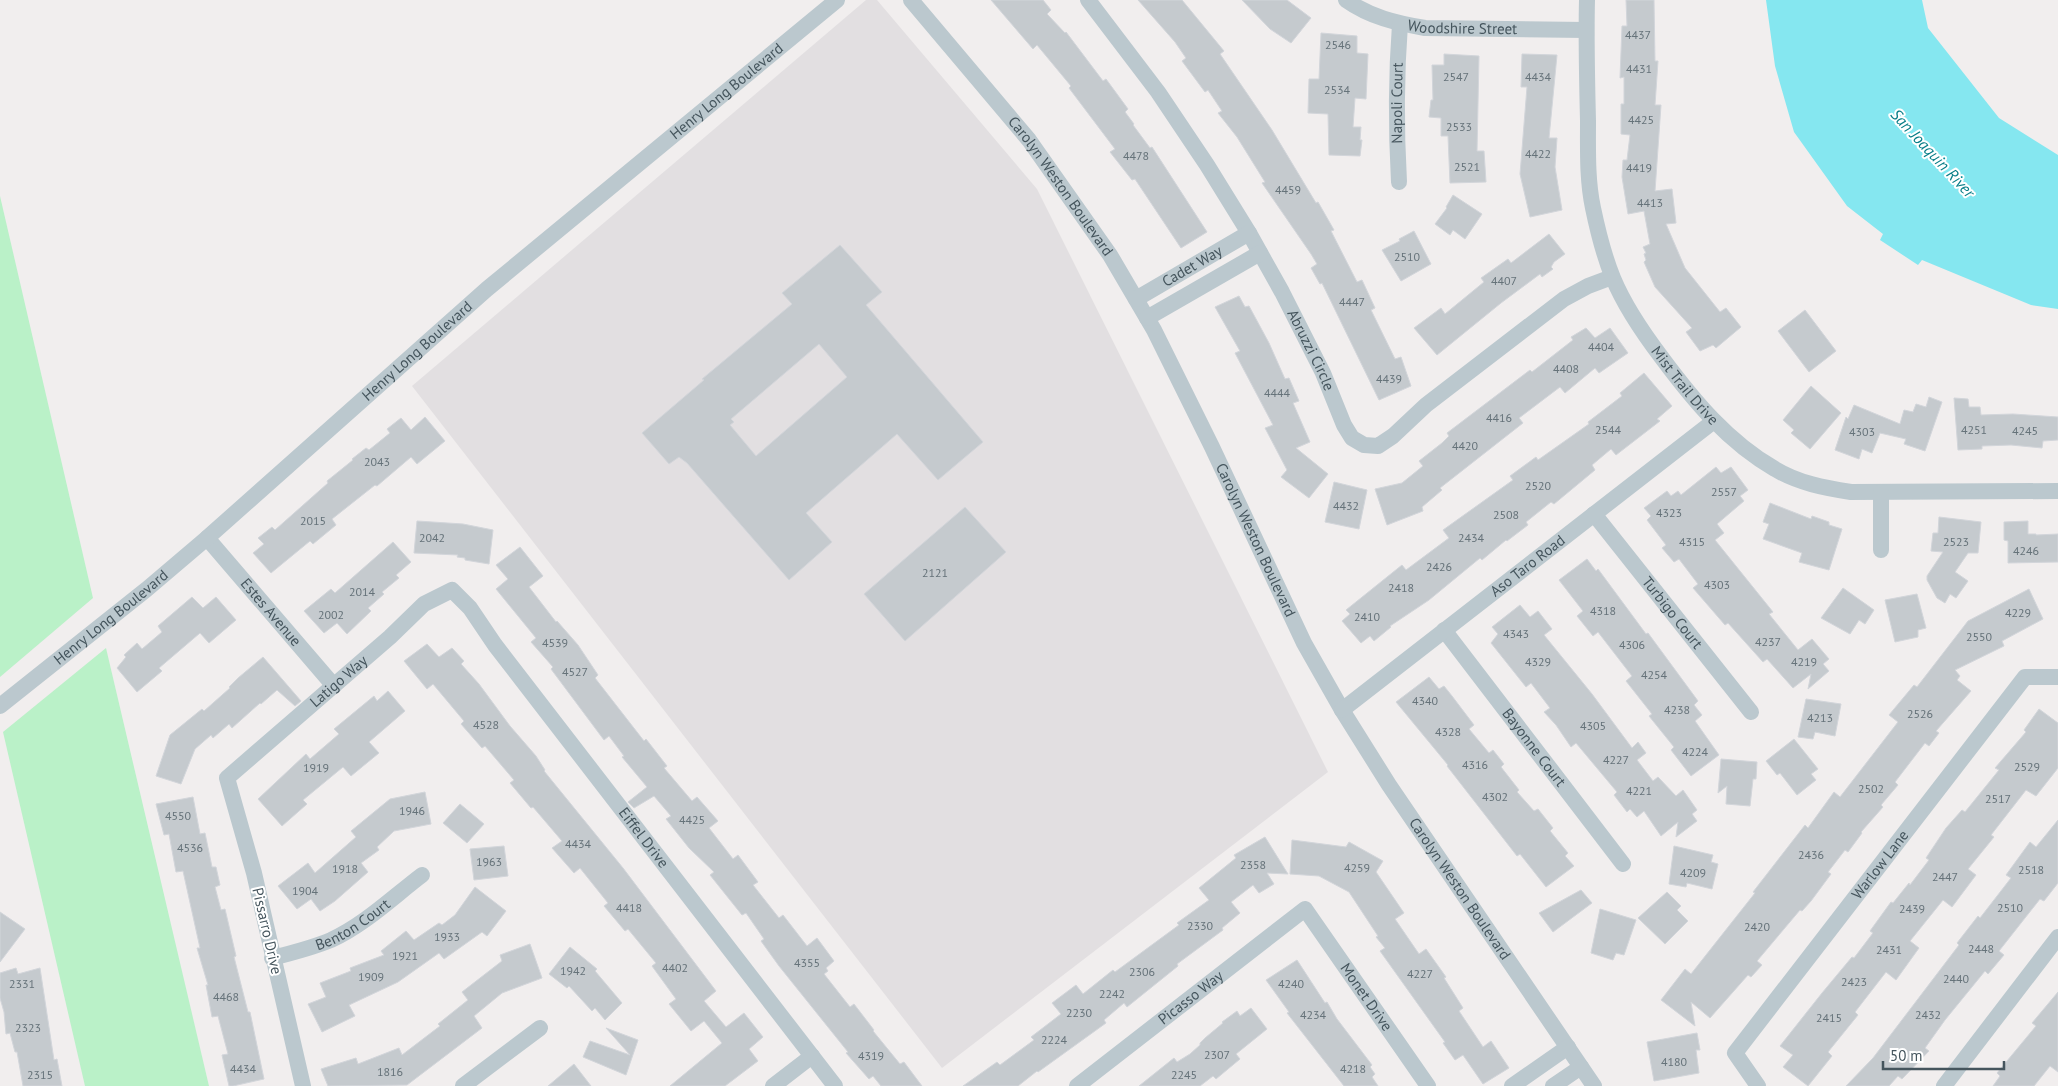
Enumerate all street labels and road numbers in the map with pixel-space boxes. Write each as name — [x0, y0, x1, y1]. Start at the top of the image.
street label: Woodshire Street — [1406, 15, 1517, 38]
street label: Henry Long Boulevard — [666, 39, 787, 143]
street label: Napoli Court — [1387, 62, 1407, 144]
street label: Carolyn Weston Boulevard — [1004, 112, 1118, 259]
street label: Cadet Way — [1158, 241, 1225, 291]
street label: Henry Long Boulevard — [358, 297, 476, 405]
street label: Abruzzi Circle — [1283, 306, 1339, 393]
street label: Mist Trail Drive — [1647, 342, 1723, 429]
street label: Carolyn Weston Boulevard — [1212, 460, 1300, 620]
street label: Aso Taro Road — [1486, 530, 1569, 601]
street label: Henry Long Boulevard — [50, 565, 172, 669]
street label: Turbigo Court — [1638, 572, 1707, 652]
street label: Estes Avenue — [237, 574, 306, 650]
street label: Latigo Way — [306, 651, 371, 711]
street label: Bayonne Court — [1498, 704, 1570, 790]
street label: Eiffel Drive — [615, 803, 673, 871]
street label: Carolyn Weston Boulevard — [1405, 814, 1515, 963]
street label: Warlow Lane — [1847, 826, 1912, 903]
street label: Pissarro Drive — [248, 886, 287, 976]
street label: Benton Court — [313, 894, 394, 954]
street label: Monet Drive — [1336, 959, 1397, 1035]
street label: Picasso Way — [1154, 966, 1227, 1029]

